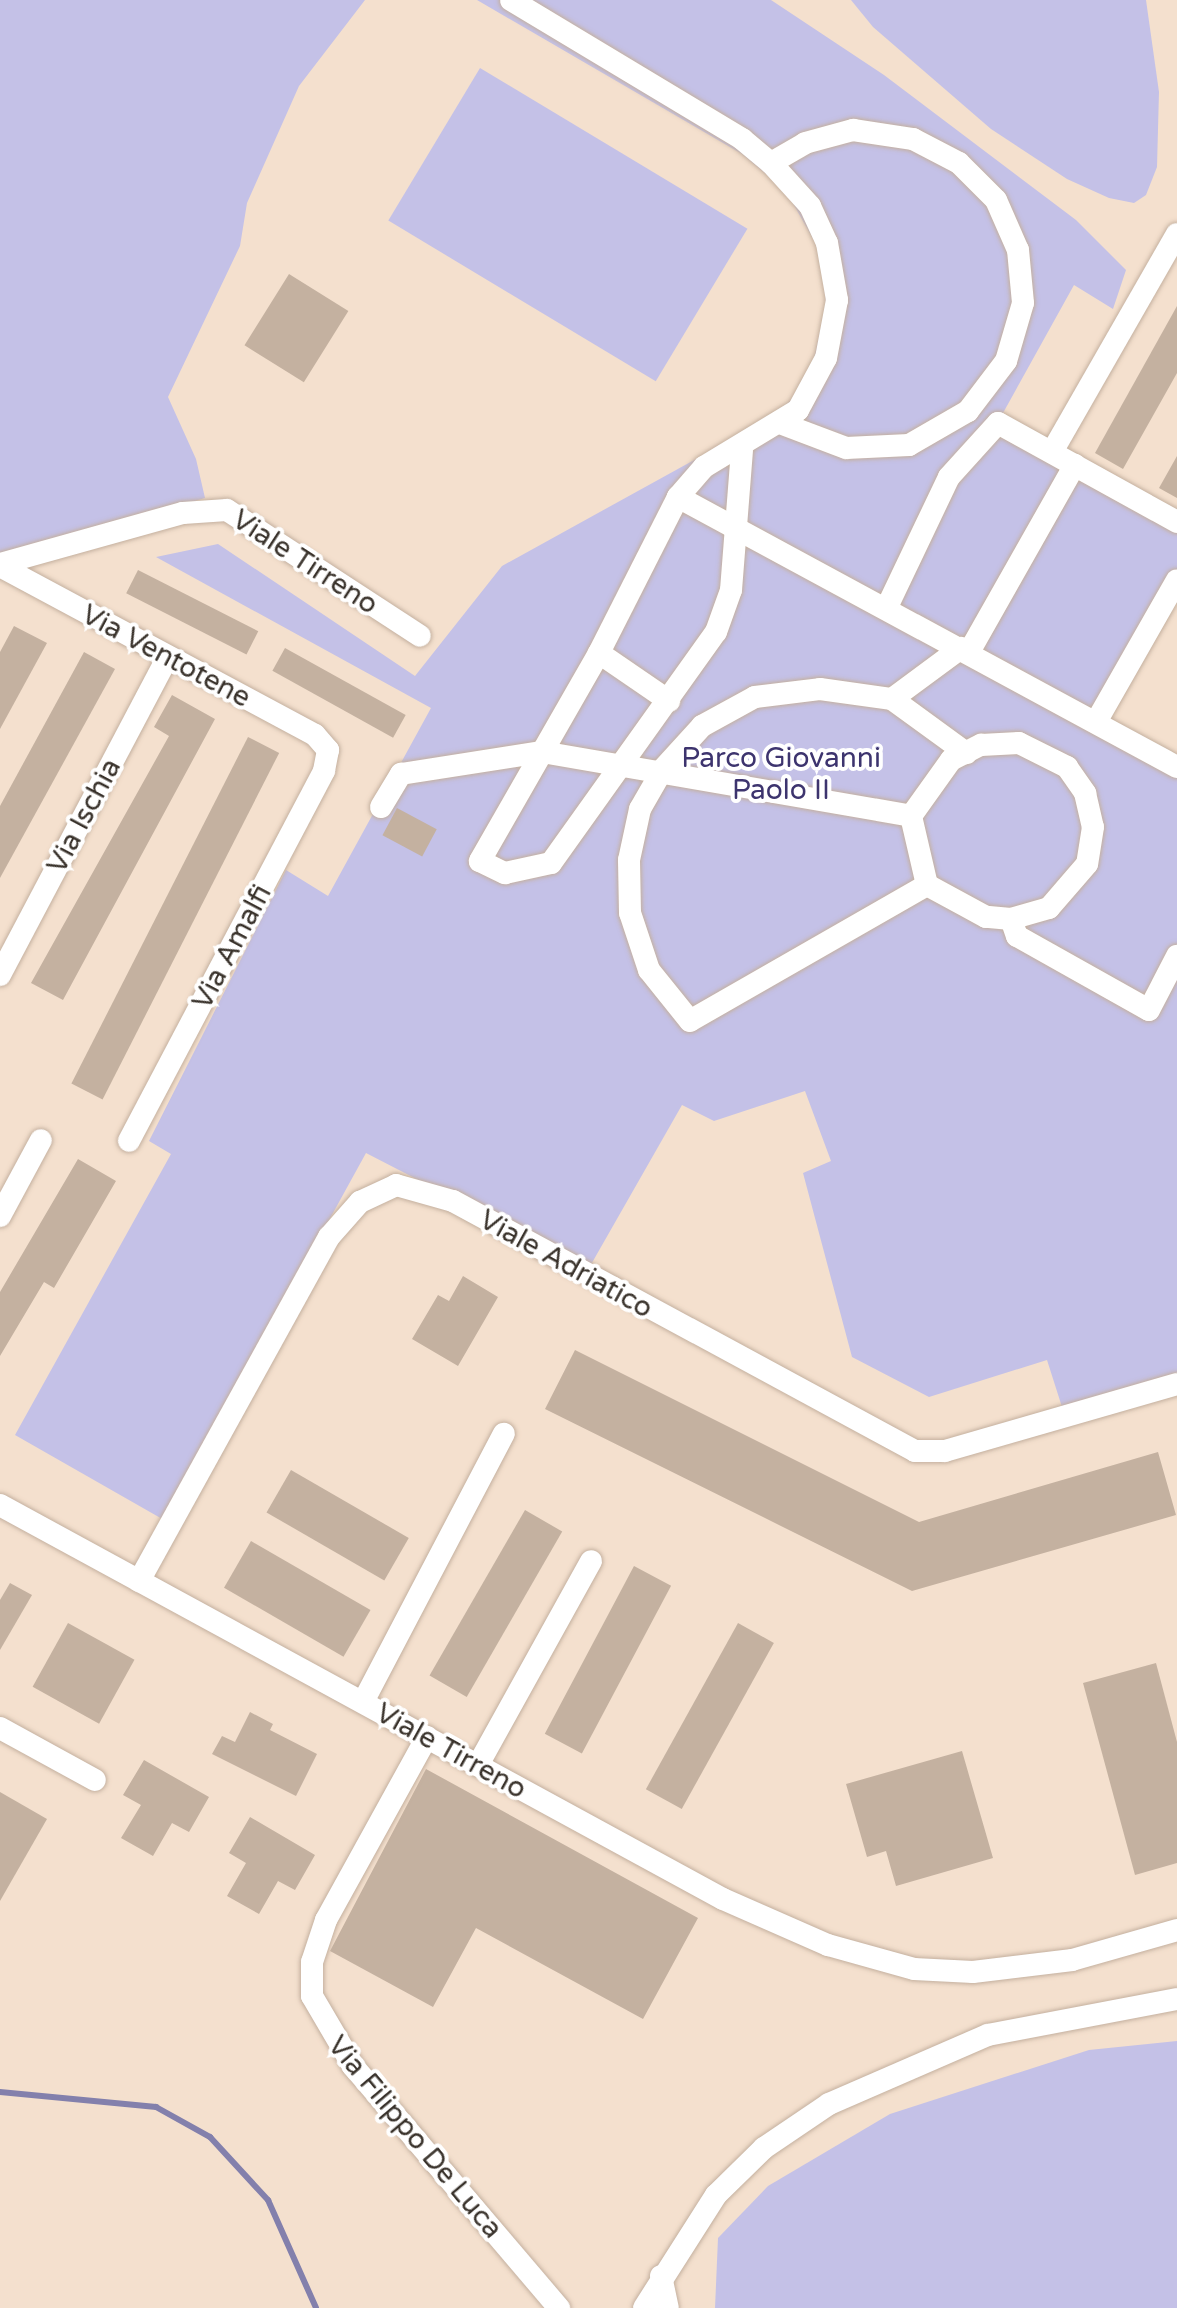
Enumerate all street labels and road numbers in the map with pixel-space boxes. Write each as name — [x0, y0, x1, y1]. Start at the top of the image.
street label: Viale Tirreno — [226, 503, 384, 621]
street label: Via Ventotene — [76, 597, 256, 715]
street label: Via Ischia — [40, 753, 128, 879]
street label: Via Amalfi — [185, 879, 279, 1015]
street label: Viale Adriatico — [474, 1203, 658, 1325]
street label: Viale Tirreno — [370, 1696, 532, 1806]
street label: Via Filippo De Luca — [321, 2029, 509, 2245]

